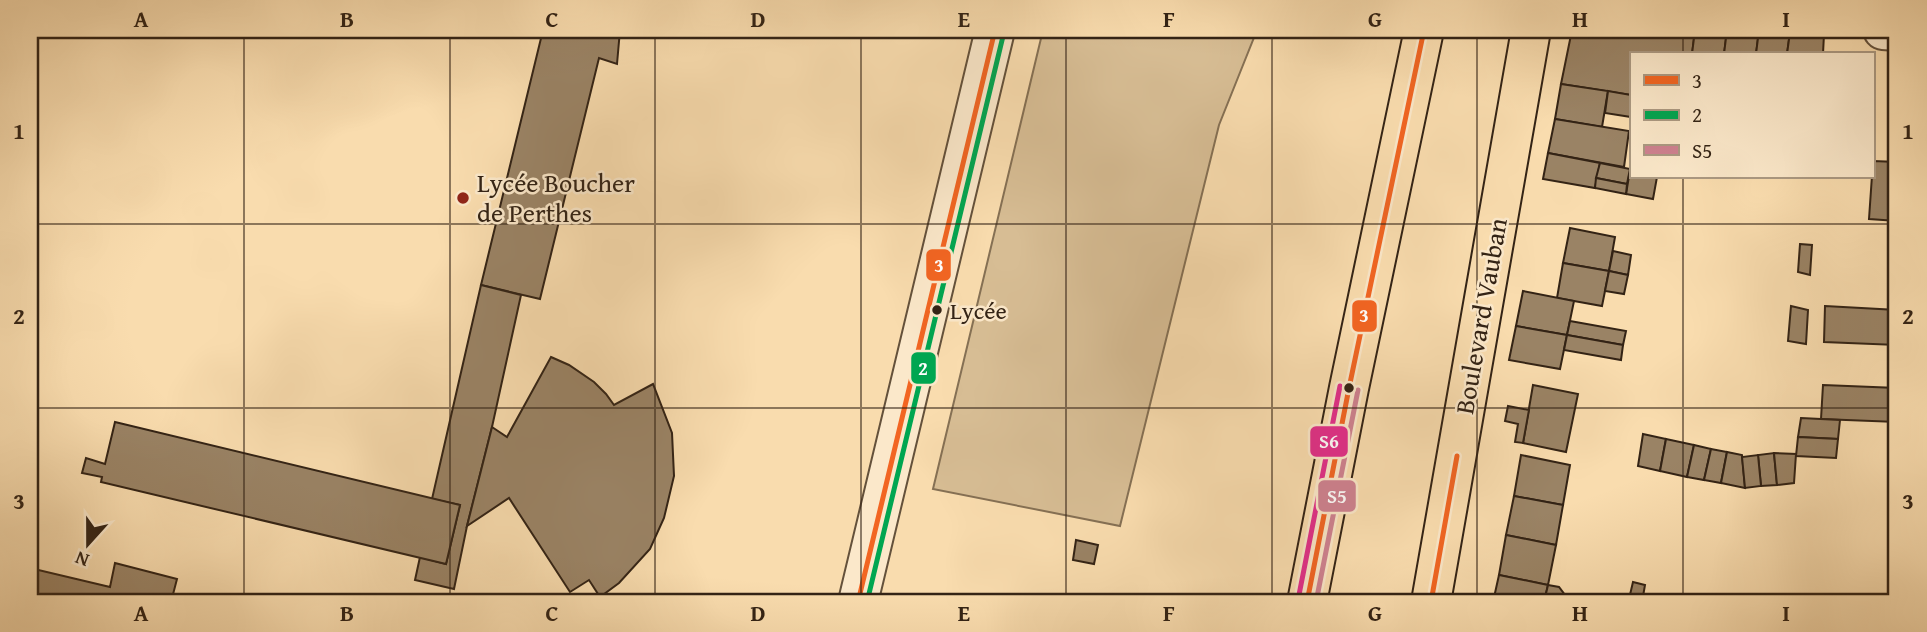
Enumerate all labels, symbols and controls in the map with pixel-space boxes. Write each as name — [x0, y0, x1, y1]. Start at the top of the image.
text: A — [134, 2, 149, 35]
text: B — [340, 2, 354, 35]
text: C — [545, 2, 559, 35]
text: D — [751, 2, 766, 35]
text: E — [958, 2, 970, 35]
text: F — [1163, 2, 1175, 35]
text: G — [1368, 2, 1382, 35]
text: H — [1572, 2, 1588, 35]
text: I — [1782, 2, 1790, 35]
legend — [1630, 52, 1874, 178]
text: 3 — [1692, 65, 1702, 96]
text: 2 — [1692, 99, 1702, 130]
text: 1 — [13, 114, 25, 147]
text: 1 — [1902, 114, 1914, 147]
text: S5 — [1692, 135, 1712, 166]
place label: Lycée Boucher de Perthes — [477, 163, 635, 232]
marker: Lycée Boucher de Perthes — [455, 190, 471, 206]
street label: Boulevard Vauban — [1444, 214, 1517, 417]
line badge: 3 — [925, 248, 952, 282]
text: 3 — [934, 251, 944, 279]
place label: Lycée — [950, 293, 1007, 328]
text: 2 — [13, 299, 25, 332]
line badge: 3 — [1351, 299, 1378, 333]
text: 2 — [1902, 299, 1914, 332]
text: 3 — [1359, 301, 1369, 329]
marker: Lycée — [930, 303, 944, 317]
line badge: 2 — [910, 351, 937, 385]
text: 2 — [918, 354, 928, 382]
unlabelled marker — [1342, 381, 1356, 395]
line badge: S6 — [1309, 425, 1349, 458]
text: S6 — [1319, 427, 1339, 455]
line badge: S5 — [1317, 479, 1357, 513]
text: S5 — [1327, 482, 1347, 510]
text: 3 — [13, 484, 25, 517]
text: 3 — [1902, 484, 1914, 517]
north arrow — [52, 510, 122, 580]
text: N — [71, 544, 93, 575]
text: A — [134, 596, 149, 629]
text: B — [340, 596, 354, 629]
text: C — [545, 596, 559, 629]
text: D — [751, 596, 766, 629]
text: E — [958, 596, 970, 629]
text: F — [1163, 596, 1175, 629]
text: G — [1368, 596, 1382, 629]
text: H — [1572, 596, 1588, 629]
text: I — [1782, 596, 1790, 629]

